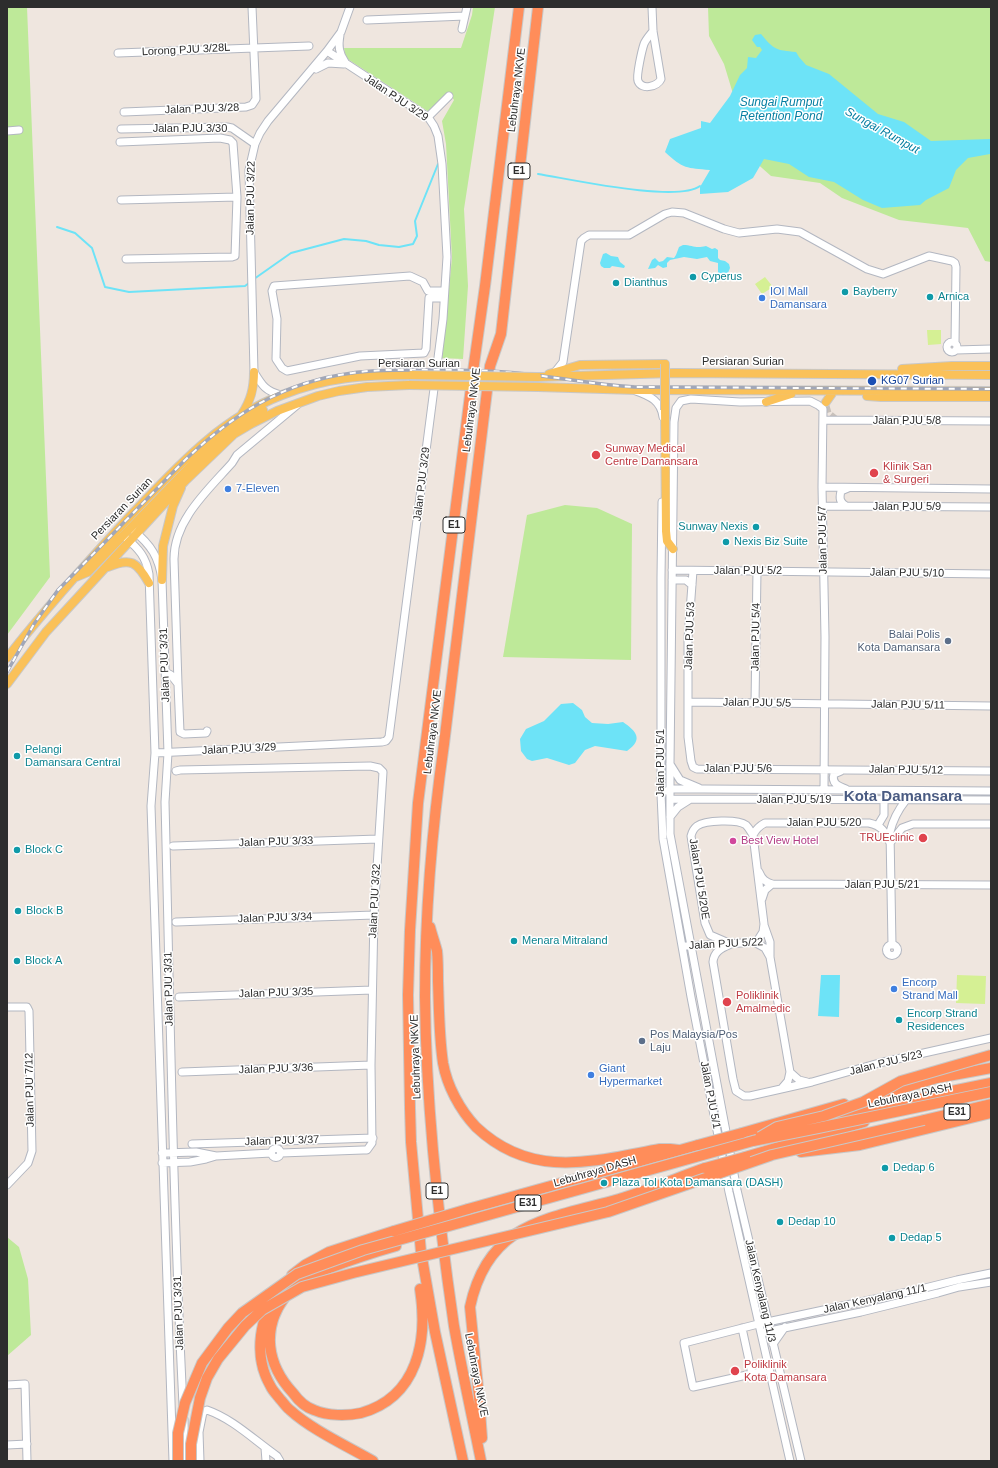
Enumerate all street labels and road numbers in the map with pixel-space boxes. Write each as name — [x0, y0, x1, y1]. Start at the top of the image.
street label: Lorong PJU 3/28L — [141, 41, 231, 59]
street label: Lebuhraya NKVE — [505, 47, 529, 133]
street label: Jalan PJU 3/29 — [361, 72, 431, 124]
street label: Jalan PJU 3/28 — [164, 101, 240, 117]
street label: Jalan PJU 3/30 — [153, 122, 227, 136]
street label: Jalan PJU 3/22 — [244, 161, 258, 235]
road number: E1 — [508, 163, 530, 179]
street label: Persiaran Surian — [702, 355, 784, 369]
street label: Persiaran Surian — [378, 357, 460, 371]
street label: Lebuhraya NKVE — [460, 367, 484, 453]
street label: Jalan PJU 5/8 — [873, 414, 941, 428]
street label: Jalan PJU 3/29 — [411, 446, 433, 522]
street label: Persiaran Surian — [89, 475, 155, 543]
street label: Jalan PJU 5/9 — [873, 500, 941, 514]
street label: Jalan PJU 5/7 — [816, 506, 830, 574]
road number: E1 — [443, 517, 465, 533]
street label: Jalan PJU 5/2 — [714, 564, 782, 578]
street label: Jalan PJU 5/10 — [870, 566, 944, 580]
street label: Jalan PJU 5/3 — [682, 602, 698, 670]
street label: Jalan PJU 5/4 — [749, 603, 763, 671]
street label: Jalan PJU 3/31 — [157, 627, 173, 703]
street label: Lebuhraya NKVE — [421, 689, 445, 775]
street label: Jalan PJU 5/5 — [723, 696, 791, 710]
street label: Jalan PJU 5/11 — [871, 698, 945, 712]
street label: Jalan PJU 5/1 — [654, 729, 668, 797]
street label: Jalan PJU 3/29 — [201, 740, 277, 758]
street label: Jalan PJU 5/6 — [704, 762, 772, 776]
street label: Jalan PJU 5/12 — [869, 763, 943, 777]
street label: Jalan PJU 5/19 — [757, 793, 831, 807]
street label: Jalan PJU 5/20 — [787, 816, 861, 830]
street label: Jalan PJU 3/33 — [238, 834, 314, 850]
street label: Jalan PJU 5/20E — [686, 838, 712, 920]
street label: Jalan PJU 3/32 — [366, 863, 384, 939]
street label: Jalan PJU 5/21 — [845, 878, 919, 892]
street label: Jalan PJU 3/34 — [237, 910, 313, 926]
street label: Jalan PJU 5/22 — [688, 935, 764, 953]
street label: Jalan PJU 3/31 — [162, 952, 176, 1026]
street label: Jalan PJU 3/35 — [238, 985, 314, 1001]
street label: Lebuhraya NKVE — [408, 1014, 424, 1100]
street label: Jalan PJU 5/23 — [848, 1048, 924, 1078]
street label: Jalan PJU 7/12 — [23, 1053, 37, 1127]
street label: Jalan PJU 5/1 — [697, 1060, 723, 1130]
street label: Jalan PJU 3/36 — [238, 1061, 314, 1077]
street label: Lebuhraya DASH — [867, 1081, 953, 1111]
road number: E31 — [944, 1104, 970, 1120]
street label: Jalan PJU 3/37 — [244, 1133, 320, 1149]
street label: Lebuhraya DASH — [552, 1154, 638, 1190]
road number: E1 — [426, 1183, 448, 1199]
road number: E31 — [515, 1195, 541, 1211]
street label: Jalan Kenyalang 11/3 — [742, 1238, 778, 1344]
street label: Jalan PJU 3/31 — [171, 1275, 187, 1351]
street label: Jalan Kenyalang 11/1 — [822, 1282, 928, 1316]
street label: Lebuhraya NKVE — [461, 1332, 491, 1418]

